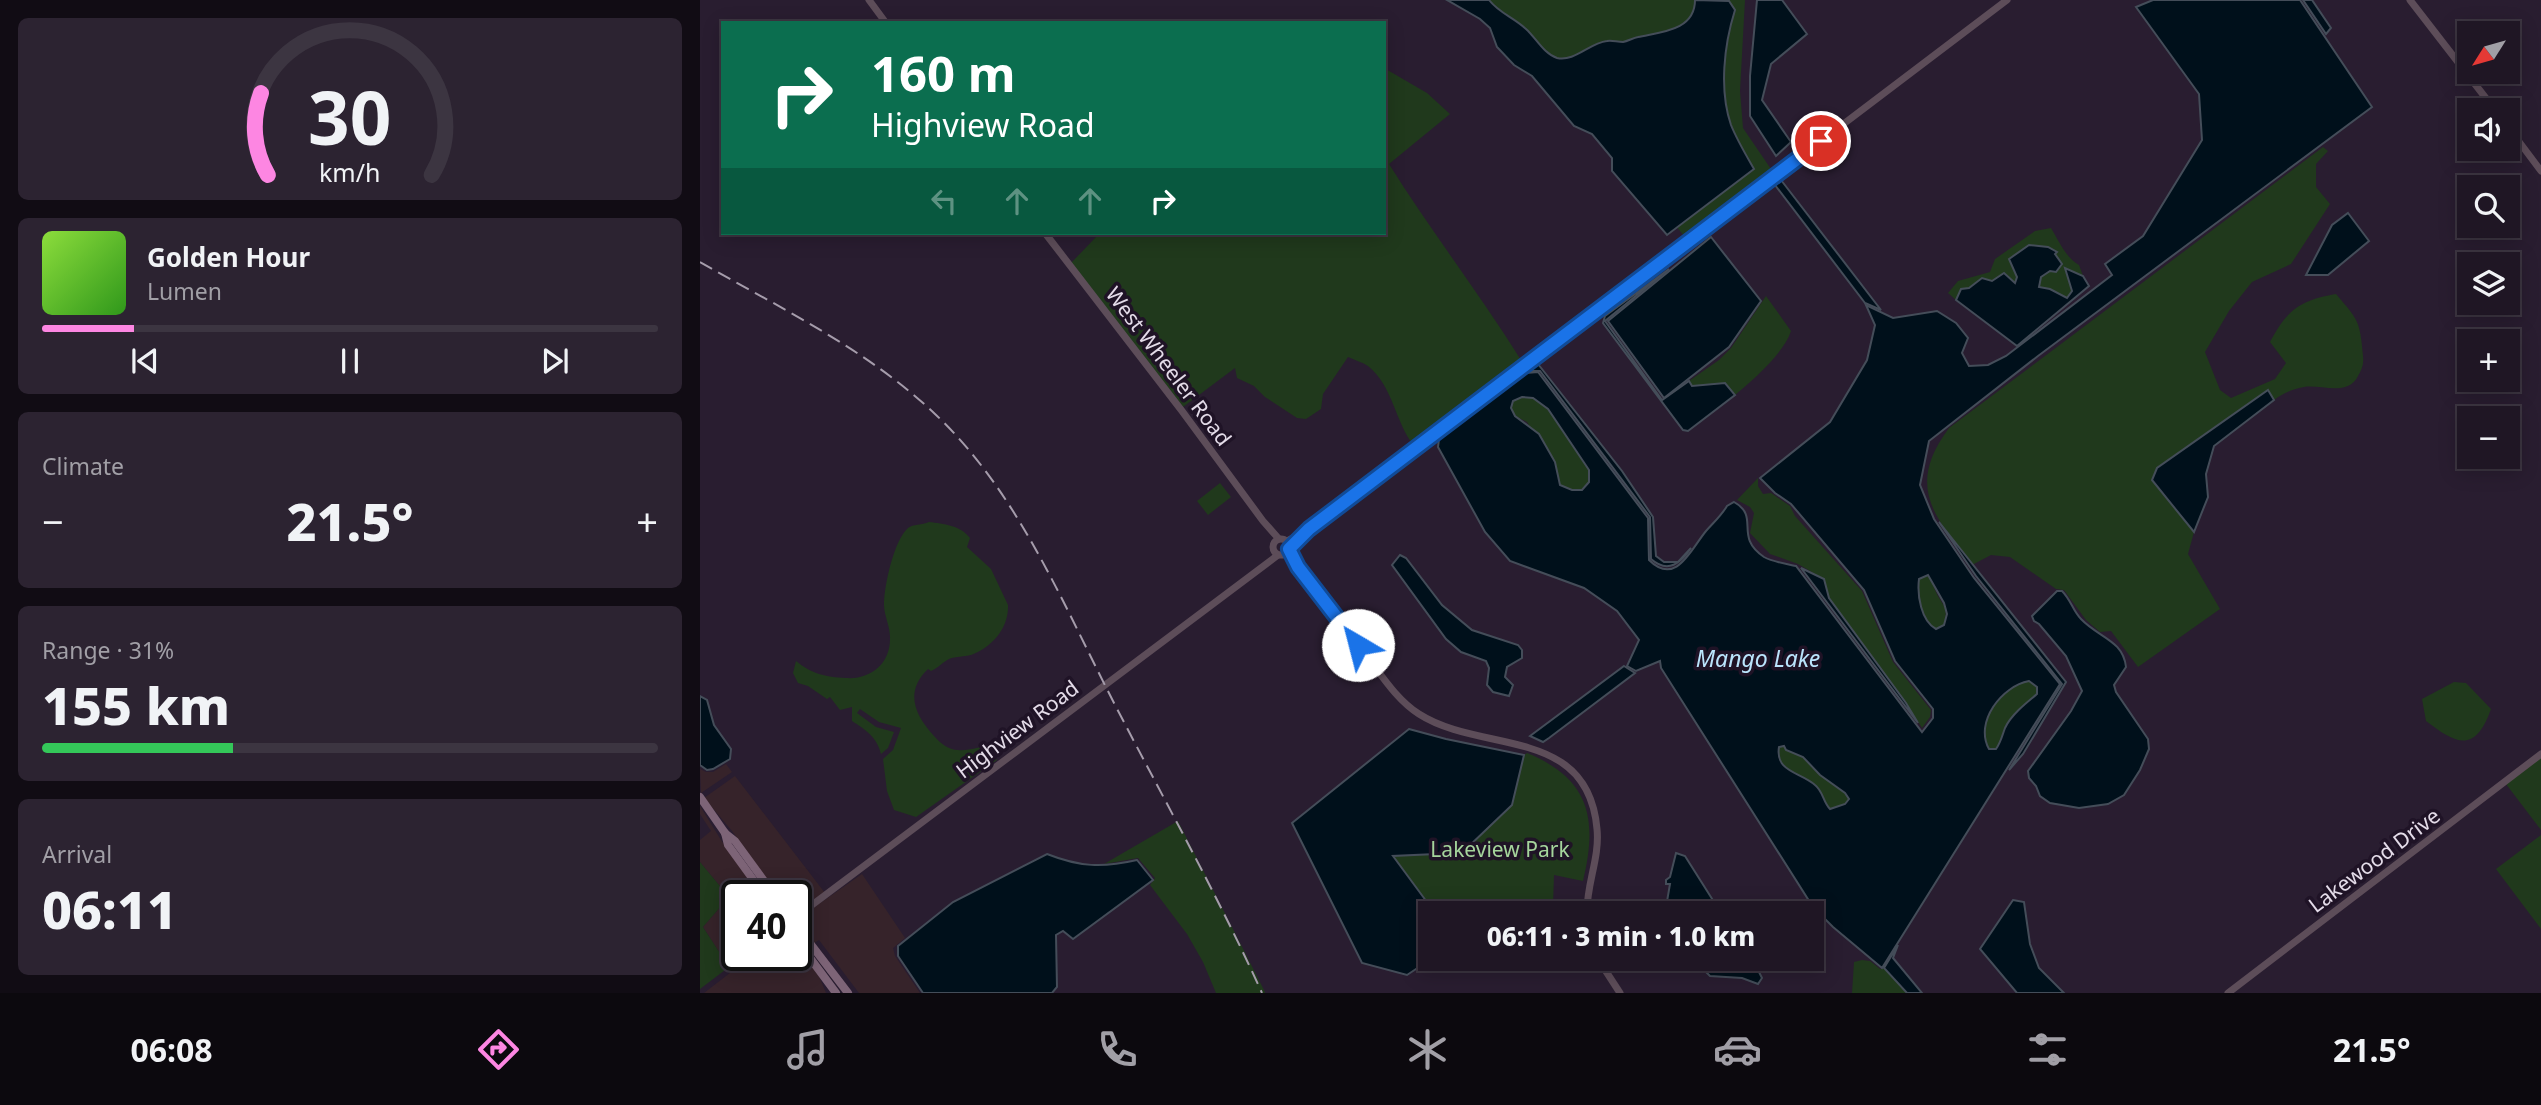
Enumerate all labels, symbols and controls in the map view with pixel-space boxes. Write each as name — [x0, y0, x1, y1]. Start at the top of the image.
north arrow — [2457, 21, 2520, 84]
map controls — [2457, 21, 2520, 469]
text: 160 m — [871, 40, 1016, 106]
icon: right — [756, 49, 847, 140]
text: 30 — [308, 67, 392, 166]
button: sound — [2457, 98, 2520, 161]
text: Highview Road — [871, 103, 1095, 146]
pin — [1791, 111, 1851, 171]
icon: arrive — [1802, 122, 1840, 160]
text: km/h — [319, 155, 381, 189]
button: search — [2457, 175, 2520, 238]
icon: left — [925, 182, 963, 220]
icon: ahead — [998, 182, 1036, 220]
icon: ahead — [1071, 182, 1109, 220]
icon: right — [1144, 182, 1182, 220]
text: Golden Hour — [147, 239, 310, 275]
button: layers — [2457, 252, 2520, 315]
text: Lumen — [147, 275, 222, 307]
street label: West Wheeler Road — [1100, 281, 1238, 451]
button: + — [2457, 329, 2520, 392]
icon: previous — [126, 342, 164, 380]
icon: pause — [331, 342, 369, 380]
icon: next — [536, 342, 574, 380]
button: − — [2457, 406, 2520, 469]
text: Climate — [42, 450, 124, 482]
text: 21.5° — [287, 485, 413, 556]
text: − — [42, 495, 64, 547]
text: + — [636, 495, 658, 547]
position arrow — [1321, 608, 1395, 682]
text: Range · 31% — [42, 634, 174, 666]
water label: Mango Lake — [1696, 642, 1820, 674]
text: 155 km — [42, 669, 230, 740]
street label: Highview Road — [950, 674, 1084, 784]
street label: Lakewood Drive — [2303, 801, 2445, 919]
park label: Lakeview Park — [1430, 835, 1570, 863]
text: Arrival — [42, 838, 112, 870]
text: 06:11 — [42, 873, 177, 944]
speed limit sign: 40 — [721, 880, 812, 971]
text: 06:11 · 3 min · 1.0 km — [1487, 918, 1755, 954]
icon: directions — [474, 1025, 523, 1074]
icon: music — [783, 1025, 832, 1074]
icon: phone — [1093, 1025, 1142, 1074]
icon: climate — [1403, 1025, 1452, 1074]
icon: car — [1713, 1025, 1762, 1074]
icon: filters — [2023, 1025, 2072, 1074]
text: 06:08 — [130, 1028, 213, 1071]
text: 21.5° — [2333, 1028, 2411, 1071]

